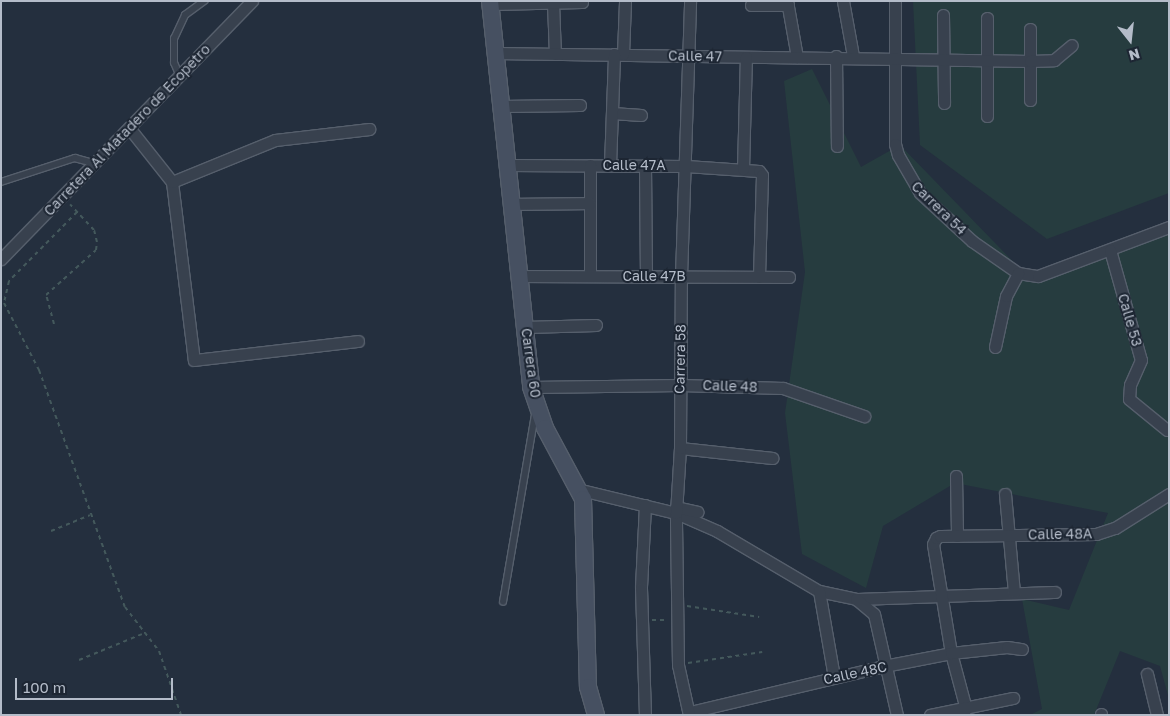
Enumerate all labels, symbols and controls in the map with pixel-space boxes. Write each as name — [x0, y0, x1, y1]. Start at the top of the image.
north arrow — [1105, 15, 1155, 65]
street label: Carretera Al Matadero de Ecopetro — [40, 41, 214, 219]
text: N — [1127, 45, 1142, 65]
street label: Calle 47 — [668, 47, 722, 65]
street label: Calle 47A — [602, 157, 666, 173]
street label: Carrera 54 — [908, 178, 970, 238]
street label: Calle 47B — [622, 268, 686, 284]
street label: Calle 53 — [1114, 292, 1146, 348]
street label: Carrera 58 — [671, 324, 689, 394]
street label: Carrera 60 — [518, 327, 544, 399]
street label: Calle 48 — [702, 377, 758, 395]
street label: Calle 48A — [1028, 525, 1092, 543]
street label: Calle 48C — [822, 658, 888, 688]
scale bar — [18, 668, 175, 700]
text: 100 m — [23, 678, 66, 696]

